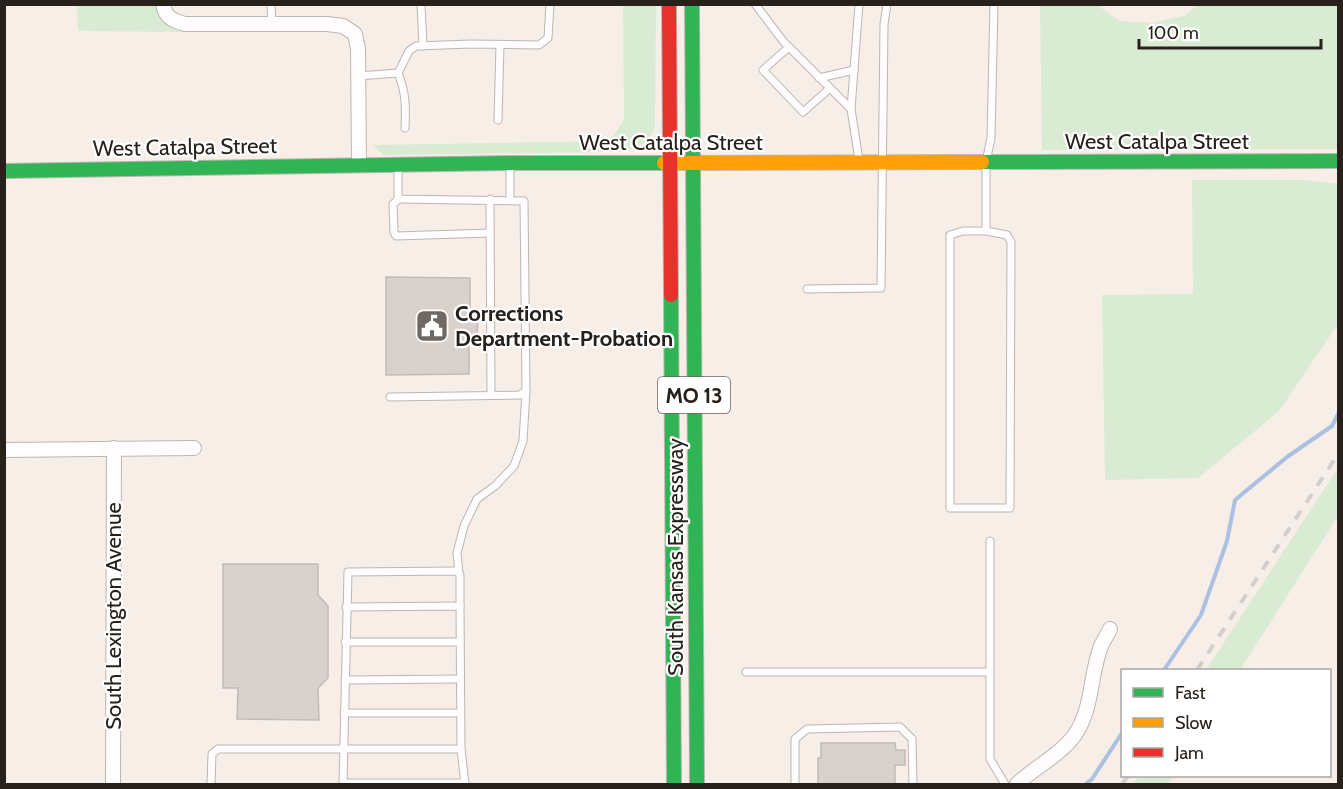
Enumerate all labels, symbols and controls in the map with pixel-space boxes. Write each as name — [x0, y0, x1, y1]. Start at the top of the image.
scale bar — [1139, 12, 1320, 50]
text: 100 m — [1148, 22, 1199, 44]
street label: West Catalpa Street — [1065, 128, 1250, 155]
street label: West Catalpa Street — [579, 129, 764, 156]
street label: West Catalpa Street — [93, 132, 278, 162]
place label: Corrections Department-Probation — [455, 300, 673, 352]
public building icon: Corrections Department-Probation — [414, 308, 450, 344]
road number: MO 13 — [658, 377, 730, 413]
street label: South Kansas Expressway — [662, 438, 689, 676]
street label: South Lexington Avenue — [100, 502, 127, 730]
legend — [1121, 669, 1331, 777]
text: Fast — [1175, 682, 1206, 704]
text: Slow — [1175, 712, 1212, 734]
text: Jam — [1174, 742, 1204, 764]

